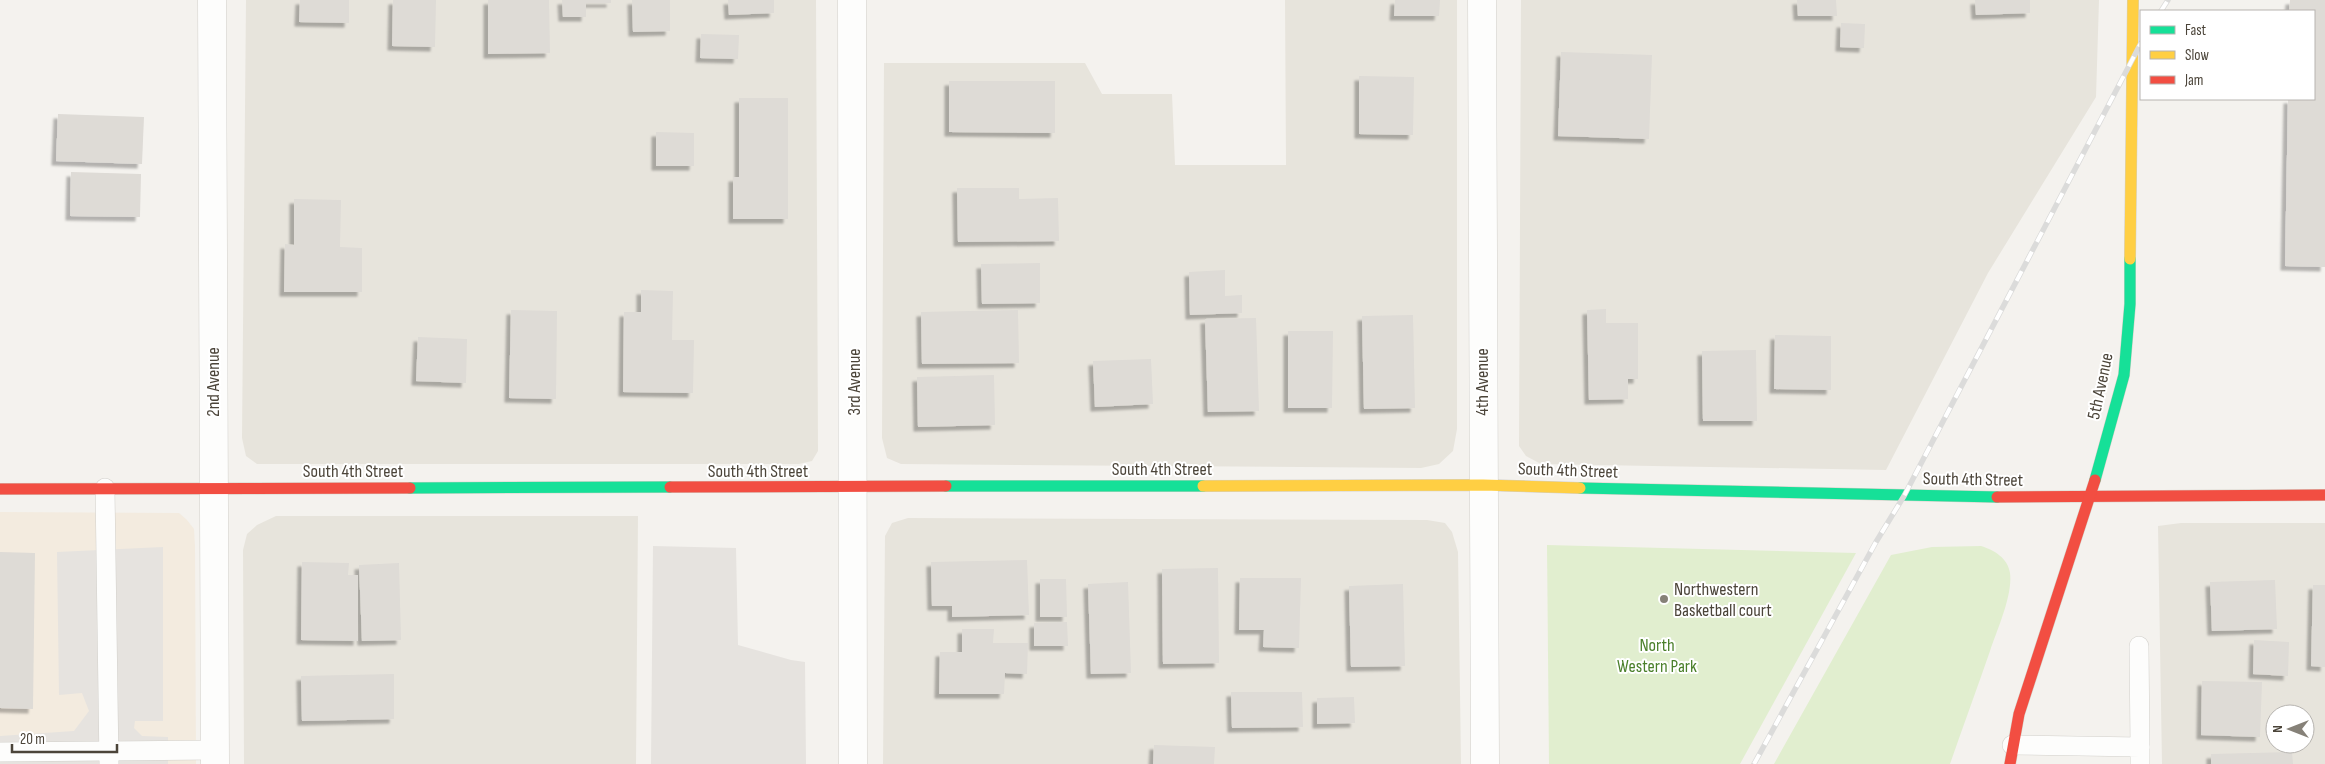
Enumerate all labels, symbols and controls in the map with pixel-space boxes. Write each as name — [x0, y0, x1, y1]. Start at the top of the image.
legend — [2140, 10, 2315, 100]
text: Fast — [2185, 21, 2207, 40]
text: Slow — [2185, 46, 2209, 65]
text: Jam — [2184, 71, 2203, 90]
street label: 2nd Avenue — [203, 347, 224, 417]
street label: 4th Avenue — [1472, 348, 1493, 416]
street label: 3rd Avenue — [844, 349, 865, 415]
street label: 5th Avenue — [2083, 351, 2118, 421]
street label: South 4th Street — [1517, 458, 1619, 483]
street label: South 4th Street — [1112, 459, 1213, 480]
street label: South 4th Street — [303, 461, 404, 482]
street label: South 4th Street — [708, 461, 809, 482]
street label: South 4th Street — [1923, 468, 2024, 491]
place label: Northwestern Basketball court — [1674, 579, 1772, 621]
marker: Northwestern Basketball court — [1658, 593, 1670, 605]
park label: North Western Park — [1617, 635, 1697, 677]
north arrow — [2265, 704, 2315, 754]
scale bar — [12, 722, 118, 754]
text: N — [2269, 725, 2286, 733]
text: 20 m — [20, 730, 45, 749]

